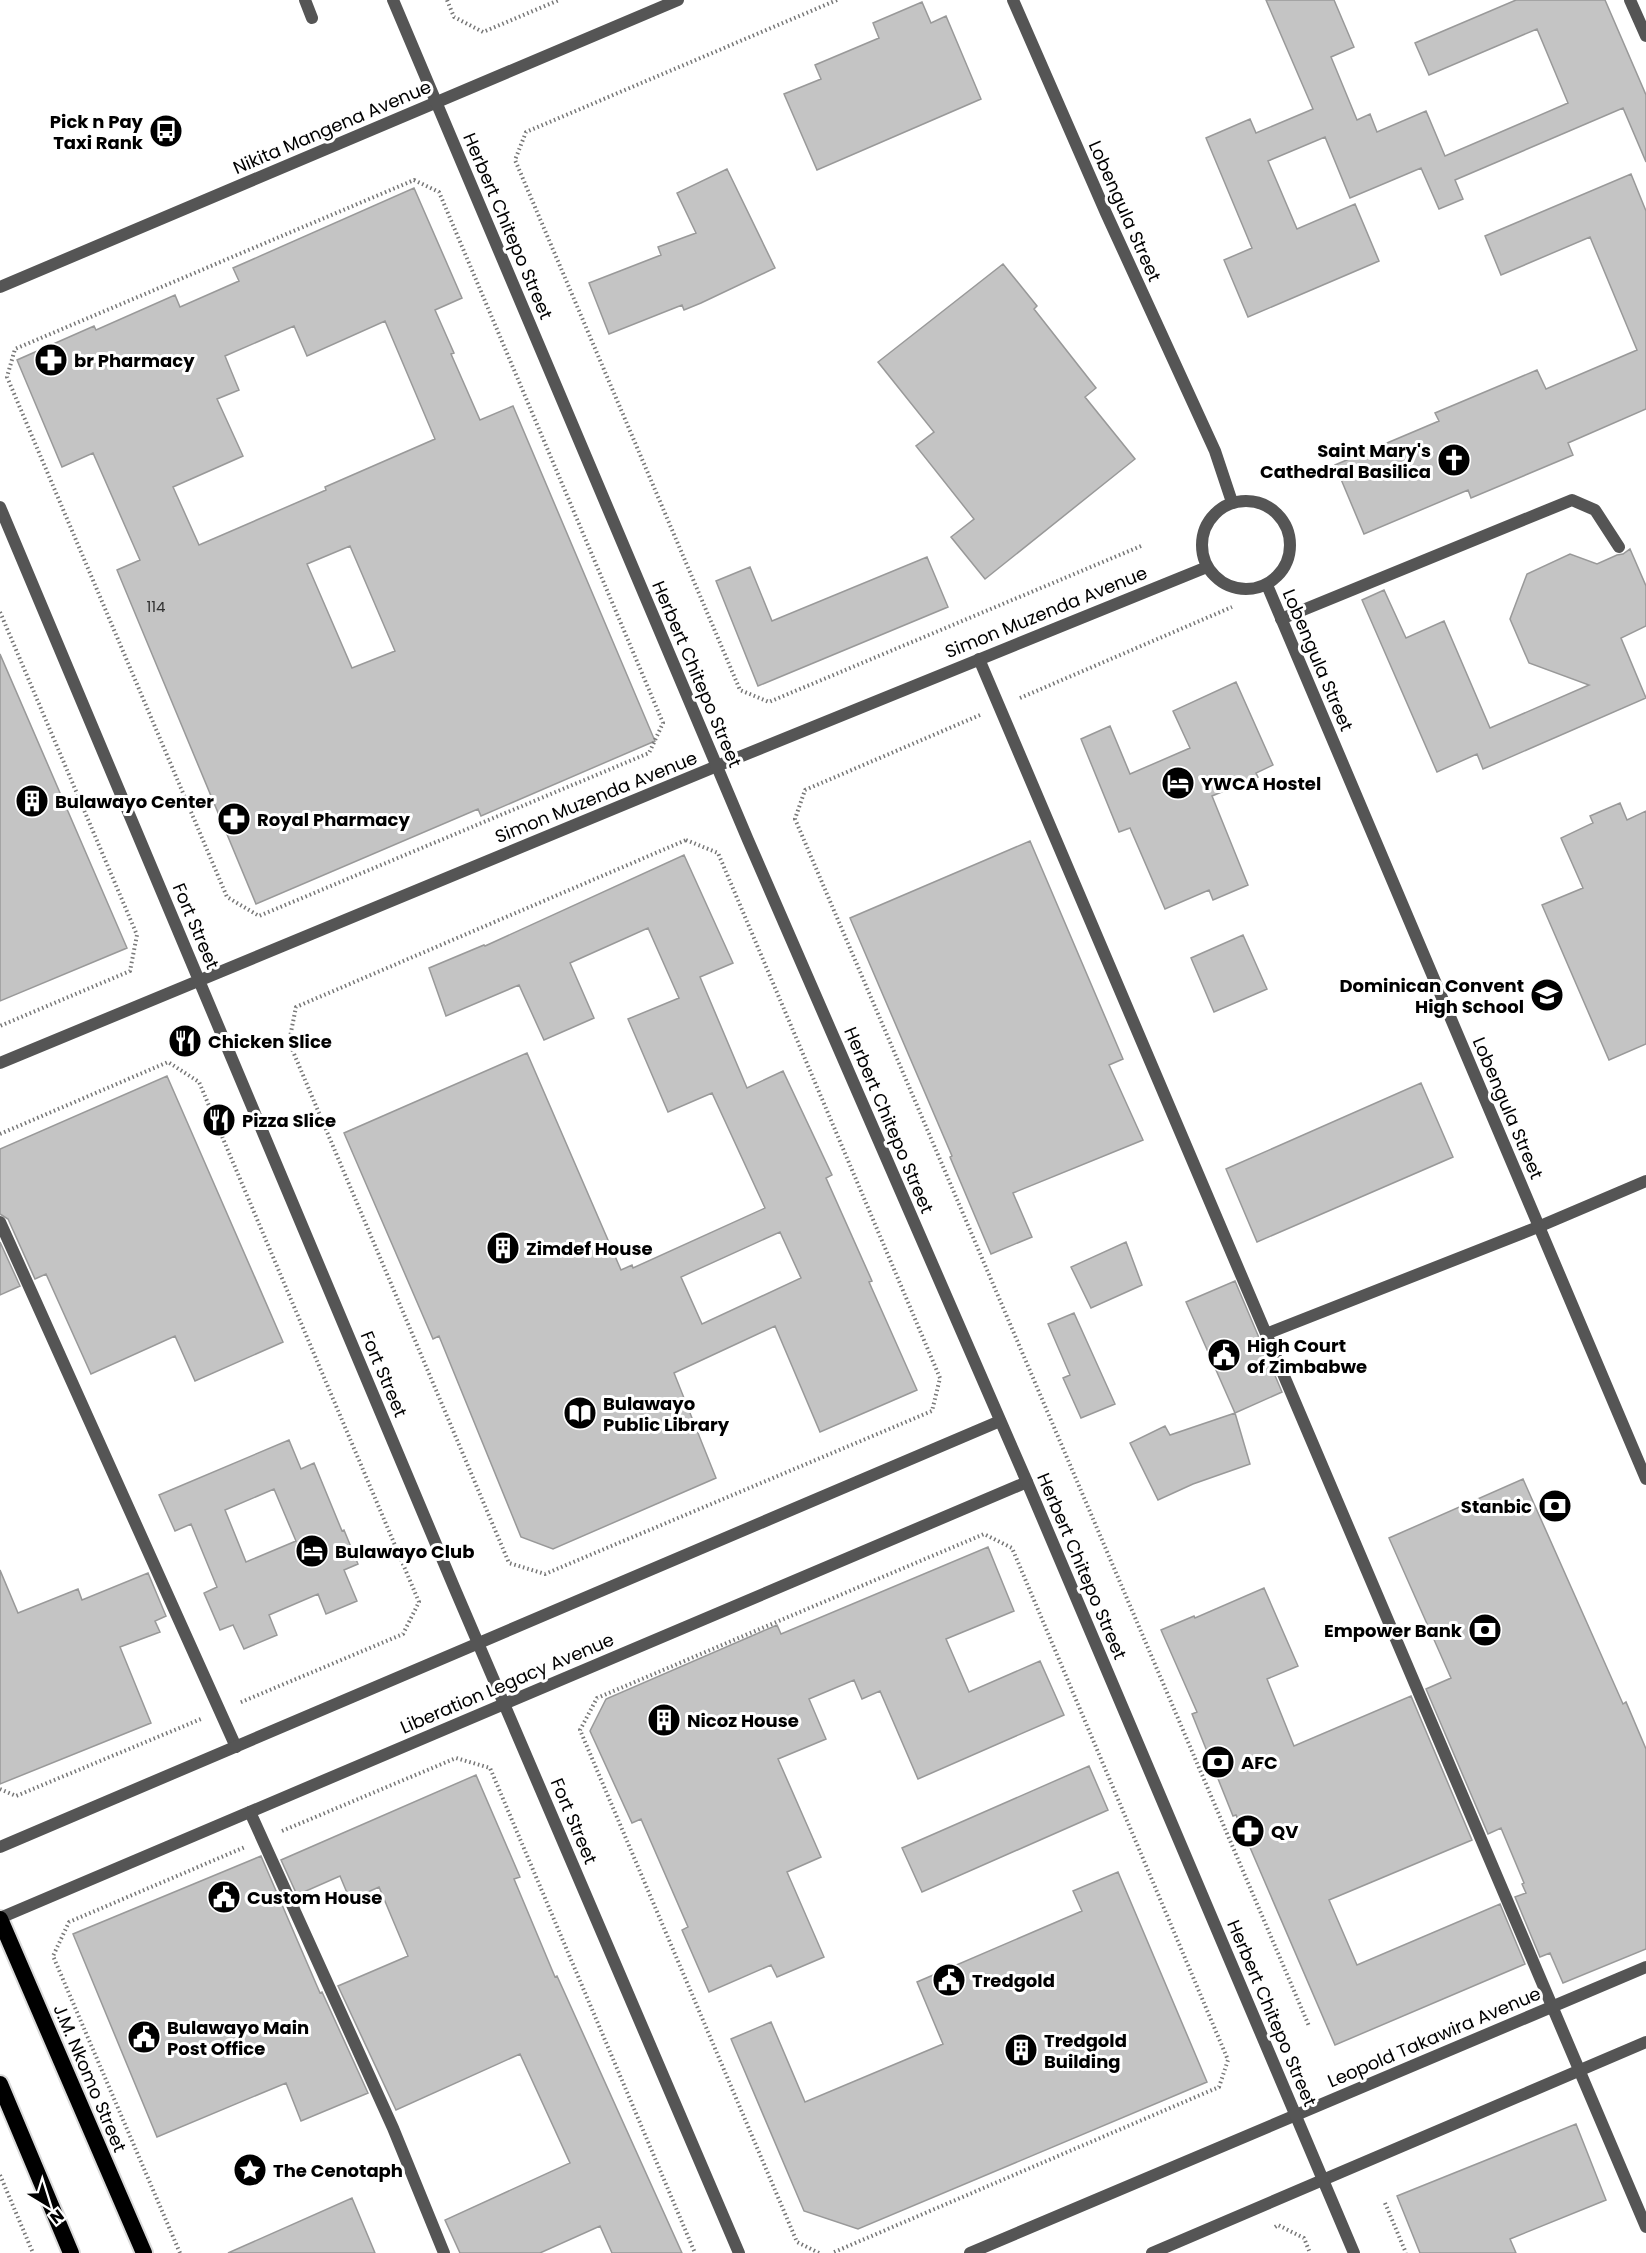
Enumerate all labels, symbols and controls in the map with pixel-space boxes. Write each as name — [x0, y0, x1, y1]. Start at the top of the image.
street label: Nikita Mangena Avenue — [229, 74, 435, 180]
place label: Pick n Pay Taxi Rank — [50, 109, 144, 155]
bus stop icon: Pick n Pay Taxi Rank — [148, 113, 184, 149]
street label: Herbert Chitepo Street — [457, 129, 559, 323]
street label: Lobengula Street — [1083, 137, 1167, 285]
pharmacy icon: br Pharmacy — [33, 342, 69, 378]
place label: br Pharmacy — [74, 348, 195, 373]
place label: Saint Mary's Cathedral Basilica — [1260, 438, 1431, 484]
church icon: Saint Mary's Cathedral Basilica — [1436, 442, 1472, 478]
street label: Simon Muzenda Avenue — [941, 560, 1151, 664]
street label: Herbert Chitepo Street — [646, 577, 748, 771]
street label: Lobengula Street — [1277, 585, 1359, 735]
house number: 114 — [146, 596, 166, 617]
street label: Simon Muzenda Avenue — [491, 745, 701, 849]
hotel icon: YWCA Hostel — [1160, 765, 1196, 801]
place label: YWCA Hostel — [1201, 771, 1321, 796]
building icon: Bulawayo Center — [14, 783, 50, 819]
place label: Bulawayo Center — [55, 789, 214, 814]
pharmacy icon: Royal Pharmacy — [216, 801, 252, 837]
place label: Royal Pharmacy — [257, 807, 410, 832]
street label: Fort Street — [167, 879, 225, 973]
place label: Dominican Convent High School — [1339, 973, 1524, 1019]
school or university icon: Dominican Convent High School — [1529, 977, 1565, 1013]
restaurant icon: Chicken Slice — [167, 1023, 203, 1059]
street label: Herbert Chitepo Street — [838, 1023, 940, 1217]
place label: Chicken Slice — [208, 1029, 332, 1054]
street label: Lobengula Street — [1467, 1033, 1549, 1183]
restaurant icon: Pizza Slice — [201, 1102, 237, 1138]
place label: Pizza Slice — [242, 1108, 336, 1133]
building icon: Zimdef House — [485, 1230, 521, 1266]
place label: Zimdef House — [526, 1236, 653, 1261]
street label: Fort Street — [355, 1327, 413, 1421]
place label: High Court of Zimbabwe — [1247, 1333, 1367, 1379]
public building icon: High Court of Zimbabwe — [1206, 1337, 1242, 1373]
place label: Bulawayo Public Library — [603, 1391, 730, 1437]
library icon: Bulawayo Public Library — [562, 1395, 598, 1431]
street label: Herbert Chitepo Street — [1031, 1469, 1133, 1663]
bank icon: Stanbic — [1537, 1488, 1573, 1524]
place label: Stanbic — [1461, 1494, 1532, 1519]
hotel icon: Bulawayo Club — [294, 1533, 330, 1569]
place label: Bulawayo Club — [335, 1539, 474, 1564]
bank icon: Empower Bank — [1467, 1612, 1503, 1648]
place label: Empower Bank — [1324, 1618, 1463, 1643]
street label: Liberation Legacy Avenue — [396, 1627, 618, 1739]
building icon: Nicoz House — [646, 1702, 682, 1738]
place label: Nicoz House — [687, 1708, 799, 1733]
bank icon: AFC — [1200, 1744, 1236, 1780]
place label: AFC — [1241, 1750, 1278, 1775]
street label: Fort Street — [545, 1774, 603, 1868]
pharmacy icon: QV — [1230, 1813, 1266, 1849]
place label: QV — [1271, 1819, 1298, 1844]
public building icon: Custom House — [206, 1879, 242, 1915]
place label: Custom House — [247, 1885, 382, 1910]
street label: Herbert Chitepo Street — [1221, 1916, 1323, 2110]
public building icon: Tredgold — [931, 1962, 967, 1998]
place label: Tredgold — [972, 1968, 1055, 1993]
street label: Leopold Takawira Avenue — [1324, 1981, 1544, 2093]
street label: J.M. Nkomo Street — [48, 2000, 132, 2156]
place label: Bulawayo Main Post Office — [167, 2015, 309, 2061]
public building icon: Bulawayo Main Post Office — [126, 2019, 162, 2055]
place label: Tredgold Building — [1044, 2028, 1127, 2074]
building icon: Tredgold Building — [1003, 2032, 1039, 2068]
place icon: The Cenotaph — [232, 2152, 268, 2188]
place label: The Cenotaph — [273, 2158, 403, 2183]
north arrow — [18, 2175, 78, 2235]
text: N — [45, 2204, 69, 2229]

